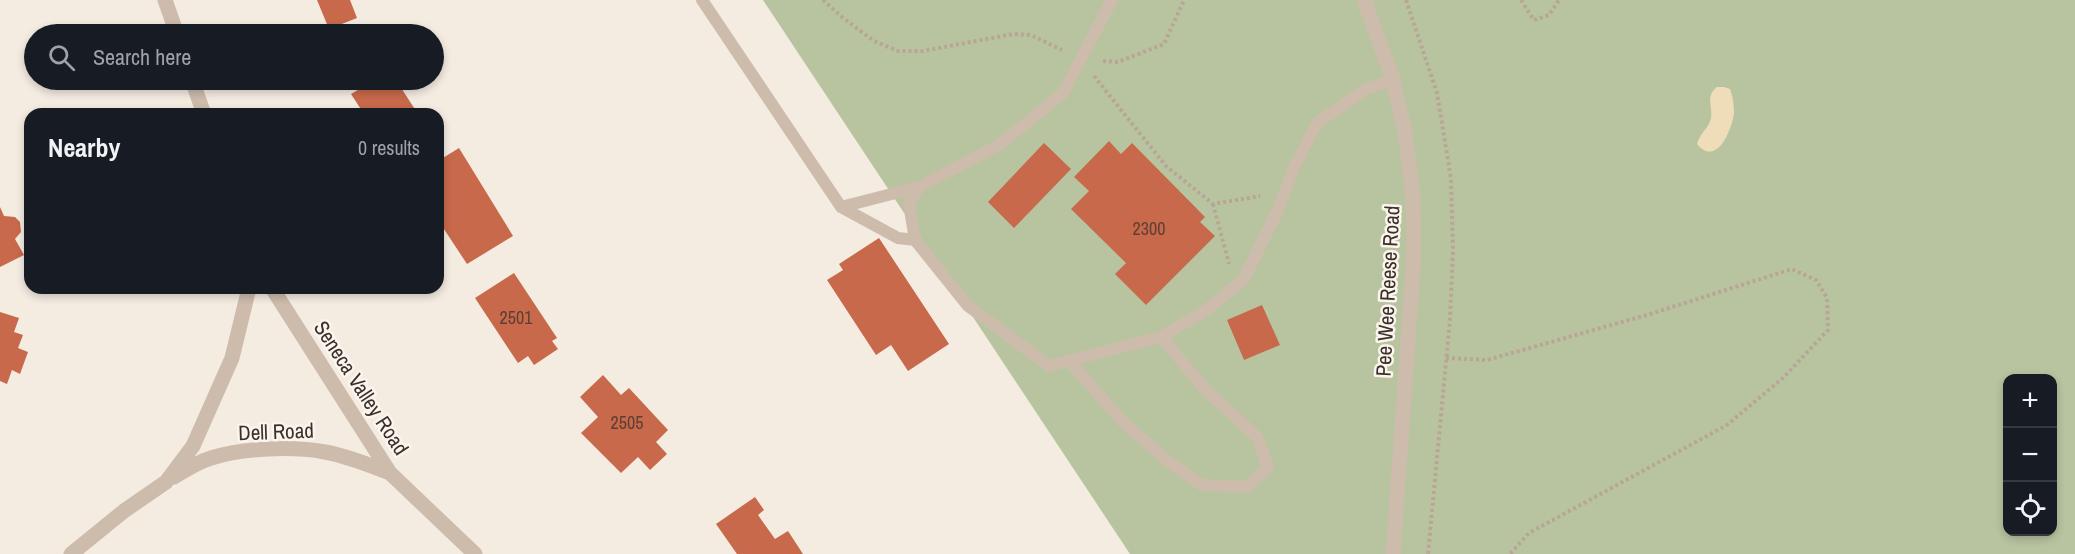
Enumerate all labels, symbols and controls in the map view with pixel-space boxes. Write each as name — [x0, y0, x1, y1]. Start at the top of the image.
search box — [24, 24, 444, 90]
icon: search — [45, 41, 78, 74]
text: Search here — [93, 42, 191, 72]
text: Nearby — [48, 130, 120, 165]
text: 0 results — [358, 134, 420, 161]
street label: Pee Wee Reese Road — [1369, 205, 1406, 377]
house number: 2300 — [1133, 216, 1165, 241]
house number: 2501 — [500, 305, 533, 330]
street label: Seneca Valley Road — [307, 315, 416, 461]
map controls — [2003, 374, 2057, 536]
button: + — [2003, 374, 2057, 428]
house number: 2505 — [611, 410, 643, 435]
street label: Dell Road — [238, 416, 314, 447]
button: − — [2003, 428, 2057, 482]
button: locate — [2003, 482, 2057, 536]

